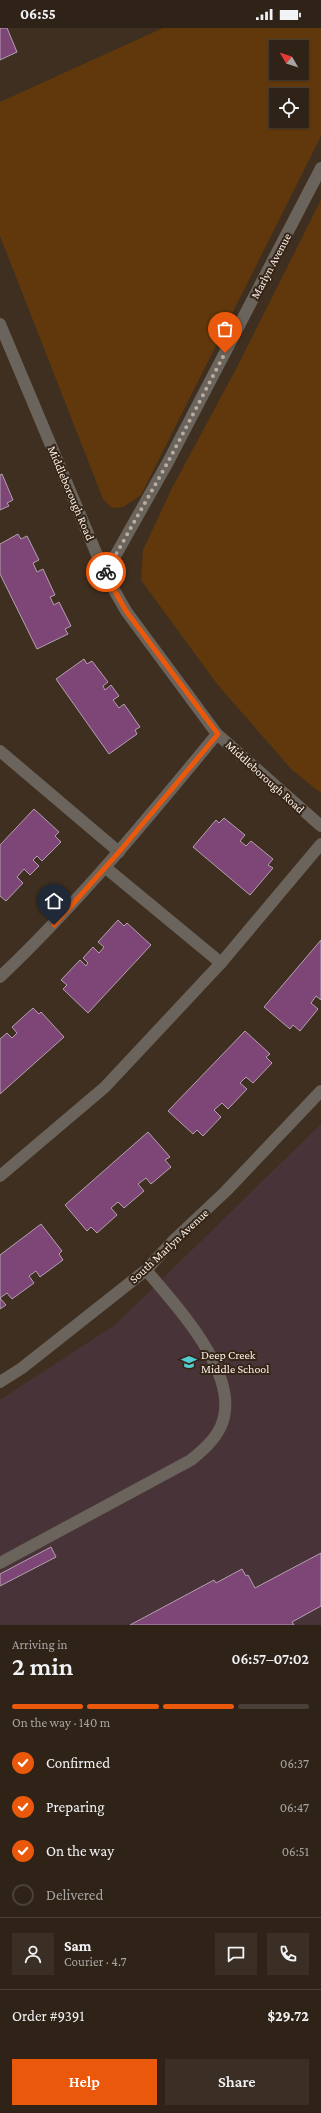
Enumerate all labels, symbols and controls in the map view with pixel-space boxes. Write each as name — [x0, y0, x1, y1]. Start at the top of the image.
text: 06:55 — [20, 6, 56, 22]
north arrow — [269, 40, 309, 80]
map controls — [269, 40, 309, 128]
button: locate — [269, 88, 309, 128]
street label: Marlyn Avenue — [248, 231, 294, 301]
pin — [208, 312, 242, 353]
icon: bag — [214, 318, 236, 340]
street label: Middleborough Road — [45, 444, 98, 543]
courier — [86, 552, 126, 592]
icon: bike — [95, 561, 117, 583]
street label: Middleborough Road — [223, 738, 308, 817]
pin — [37, 884, 71, 925]
icon: home — [43, 890, 65, 912]
street label: South Marlyn Avenue — [127, 1206, 211, 1286]
place label: Deep Creek Middle School — [201, 1348, 269, 1376]
school or university icon: Deep Creek Middle School — [180, 1353, 198, 1371]
text: Arriving in — [12, 1637, 68, 1652]
text: 06:57–07:02 — [232, 1651, 309, 1667]
text: 2 min — [12, 1652, 73, 1681]
text: On the way · 140 m — [12, 1715, 110, 1730]
icon: check — [12, 1752, 34, 1774]
text: Confirmed — [46, 1755, 110, 1771]
text: 06:37 — [280, 1756, 309, 1771]
icon: check — [12, 1796, 34, 1818]
text: Preparing — [46, 1799, 105, 1815]
text: 06:47 — [280, 1800, 309, 1815]
icon: check — [12, 1840, 34, 1862]
text: On the way — [46, 1843, 114, 1859]
text: 06:51 — [282, 1844, 309, 1859]
text: Delivered — [46, 1887, 103, 1903]
button: person — [12, 1933, 54, 1975]
button: chat — [215, 1933, 257, 1975]
button: phone — [267, 1933, 309, 1975]
text: Sam — [64, 1938, 92, 1954]
text: Courier · 4.7 — [64, 1954, 127, 1969]
text: Order #9391 — [12, 2008, 84, 2024]
text: $29.72 — [267, 2008, 309, 2024]
button: Help — [12, 2059, 157, 2105]
button: Share — [165, 2059, 309, 2105]

